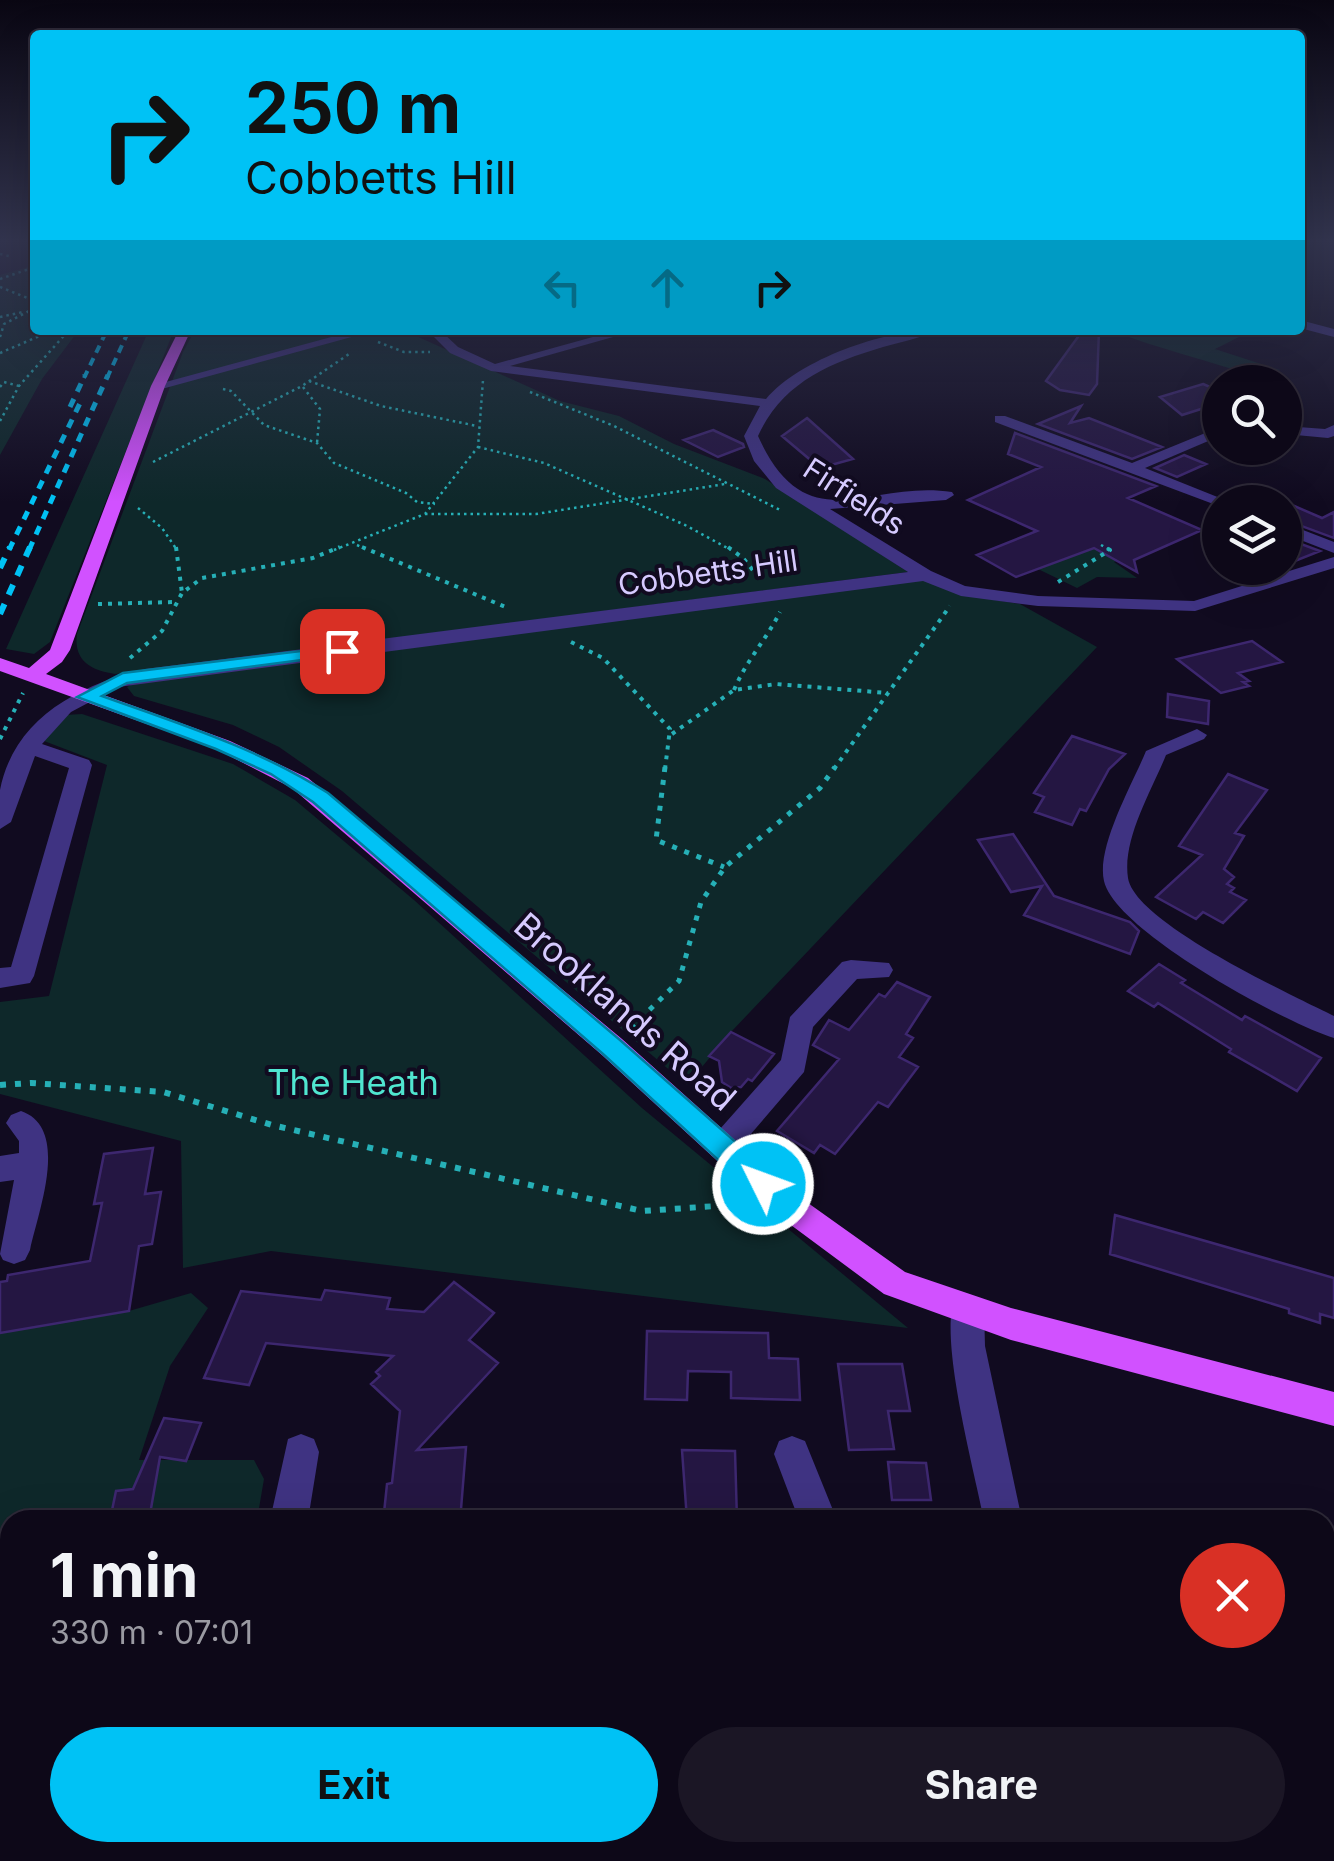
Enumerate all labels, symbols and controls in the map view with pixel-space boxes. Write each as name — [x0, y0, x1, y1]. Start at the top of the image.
text: 250 m — [245, 65, 462, 150]
icon: right — [80, 70, 210, 200]
text: Cobbetts Hill — [245, 150, 517, 205]
icon: left — [535, 260, 590, 315]
icon: ahead — [640, 260, 695, 315]
icon: right — [745, 260, 800, 315]
map controls — [1202, 365, 1302, 585]
button: search — [1202, 365, 1302, 465]
street label: Firfields — [797, 450, 912, 542]
button: layers — [1202, 485, 1302, 585]
street label: Cobbetts Hill — [616, 542, 800, 602]
pin — [300, 609, 385, 694]
icon: arrive — [315, 624, 370, 679]
street label: Brooklands Road — [506, 904, 745, 1119]
park label: The Heath — [267, 1061, 439, 1103]
position arrow — [711, 1132, 815, 1236]
text: 1 min — [50, 1539, 198, 1611]
button: close — [1180, 1543, 1285, 1648]
text: 330 m · 07:01 — [50, 1613, 253, 1652]
button: Exit — [50, 1727, 658, 1842]
button: Share — [678, 1727, 1285, 1842]

